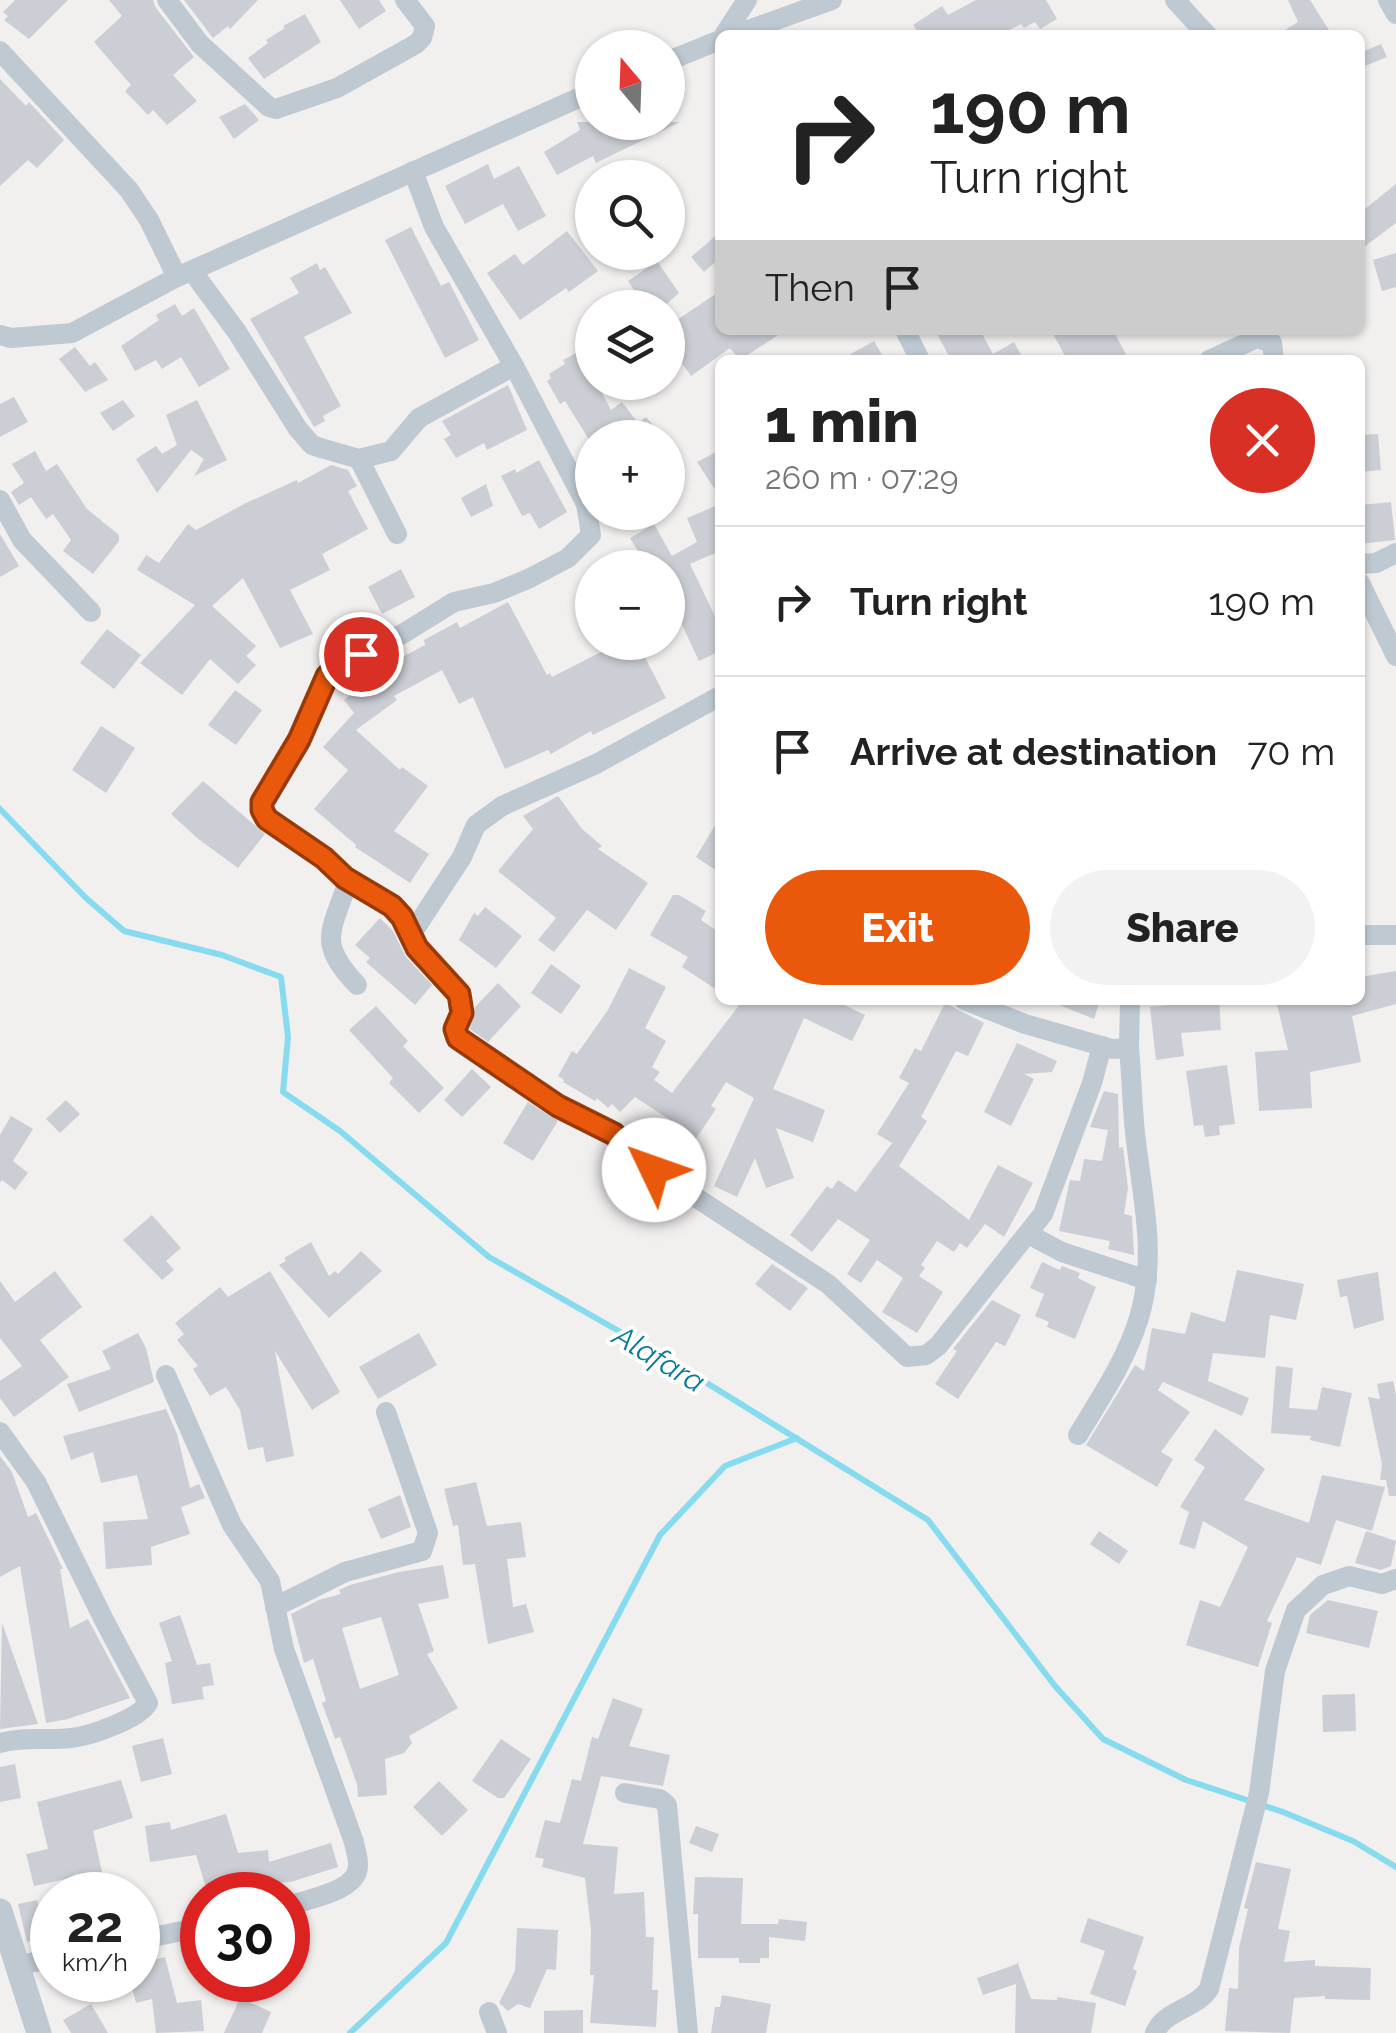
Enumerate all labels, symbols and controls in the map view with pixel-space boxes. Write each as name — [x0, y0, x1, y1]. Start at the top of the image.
north arrow — [575, 30, 685, 140]
map controls — [575, 30, 685, 660]
text: 190 m — [930, 67, 1131, 149]
icon: right — [765, 70, 895, 200]
text: Turn right — [930, 151, 1128, 204]
button: search — [575, 160, 685, 270]
icon: arrive — [875, 260, 930, 315]
text: Then — [765, 265, 855, 310]
button: layers — [575, 290, 685, 400]
text: 1 min — [765, 386, 919, 456]
button: close — [1210, 388, 1315, 493]
button: + — [575, 420, 685, 530]
text: 260 m · 07:29 — [765, 459, 958, 496]
button: − — [575, 550, 685, 660]
icon: right — [765, 574, 820, 629]
text: Turn right — [850, 579, 1027, 624]
text: 190 m — [1209, 579, 1315, 624]
pin — [319, 612, 404, 697]
icon: arrive — [334, 627, 389, 682]
icon: arrive — [765, 724, 820, 779]
text: Arrive at destination — [850, 729, 1217, 774]
text: 70 m — [1247, 729, 1335, 774]
button: Exit — [765, 870, 1030, 985]
button: Share — [1050, 870, 1315, 985]
position arrow — [602, 1118, 706, 1222]
water label: Alafara — [606, 1317, 711, 1399]
speed limit sign: 30 — [180, 1872, 310, 2002]
text: 22 — [67, 1895, 123, 1954]
text: km/h — [62, 1947, 128, 1977]

